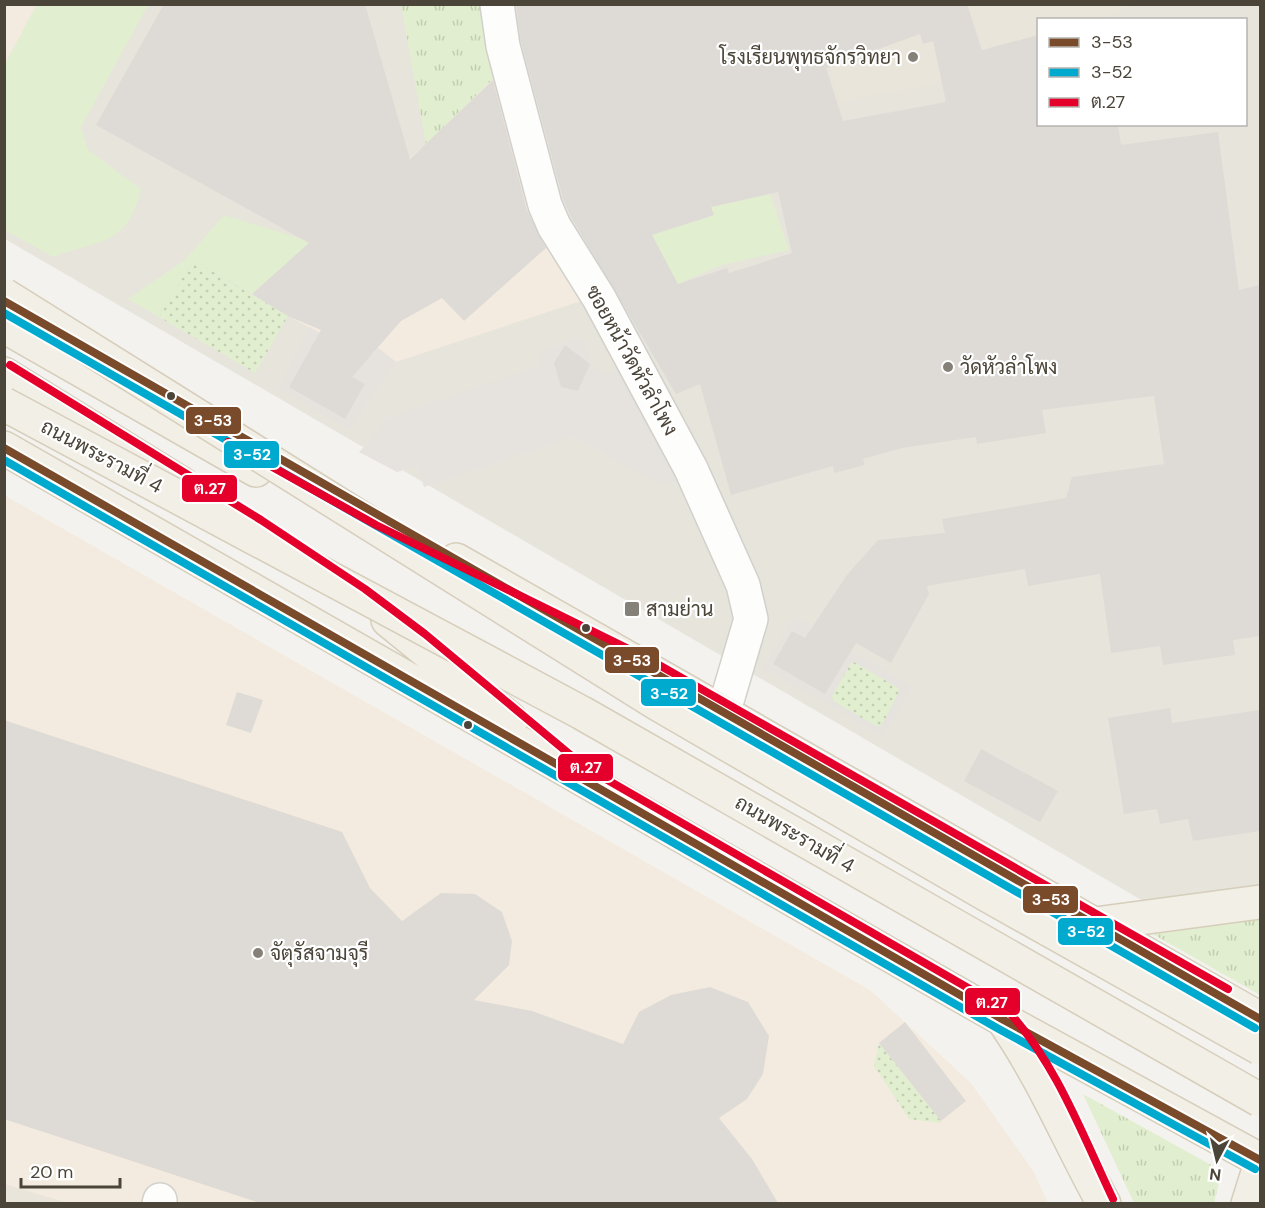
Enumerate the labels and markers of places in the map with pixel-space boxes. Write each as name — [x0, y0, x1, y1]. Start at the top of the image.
place label: โรงเรียนพุทธจักรวิทยา — [718, 44, 901, 71]
marker: โรงเรียนพุทธจักรวิทยา — [906, 50, 920, 64]
place label: วัดหัวลำโพง — [960, 354, 1057, 380]
marker: วัดหัวลำโพง — [941, 360, 955, 374]
unlabelled marker — [165, 390, 177, 402]
place label: สามย่าน — [646, 596, 713, 622]
marker: สามย่าน — [623, 600, 641, 618]
unlabelled marker — [580, 622, 592, 634]
unlabelled marker — [462, 719, 474, 731]
place label: จัตุรัสจามจุรี — [270, 940, 368, 967]
marker: จัตุรัสจามจุรี — [251, 946, 265, 960]

